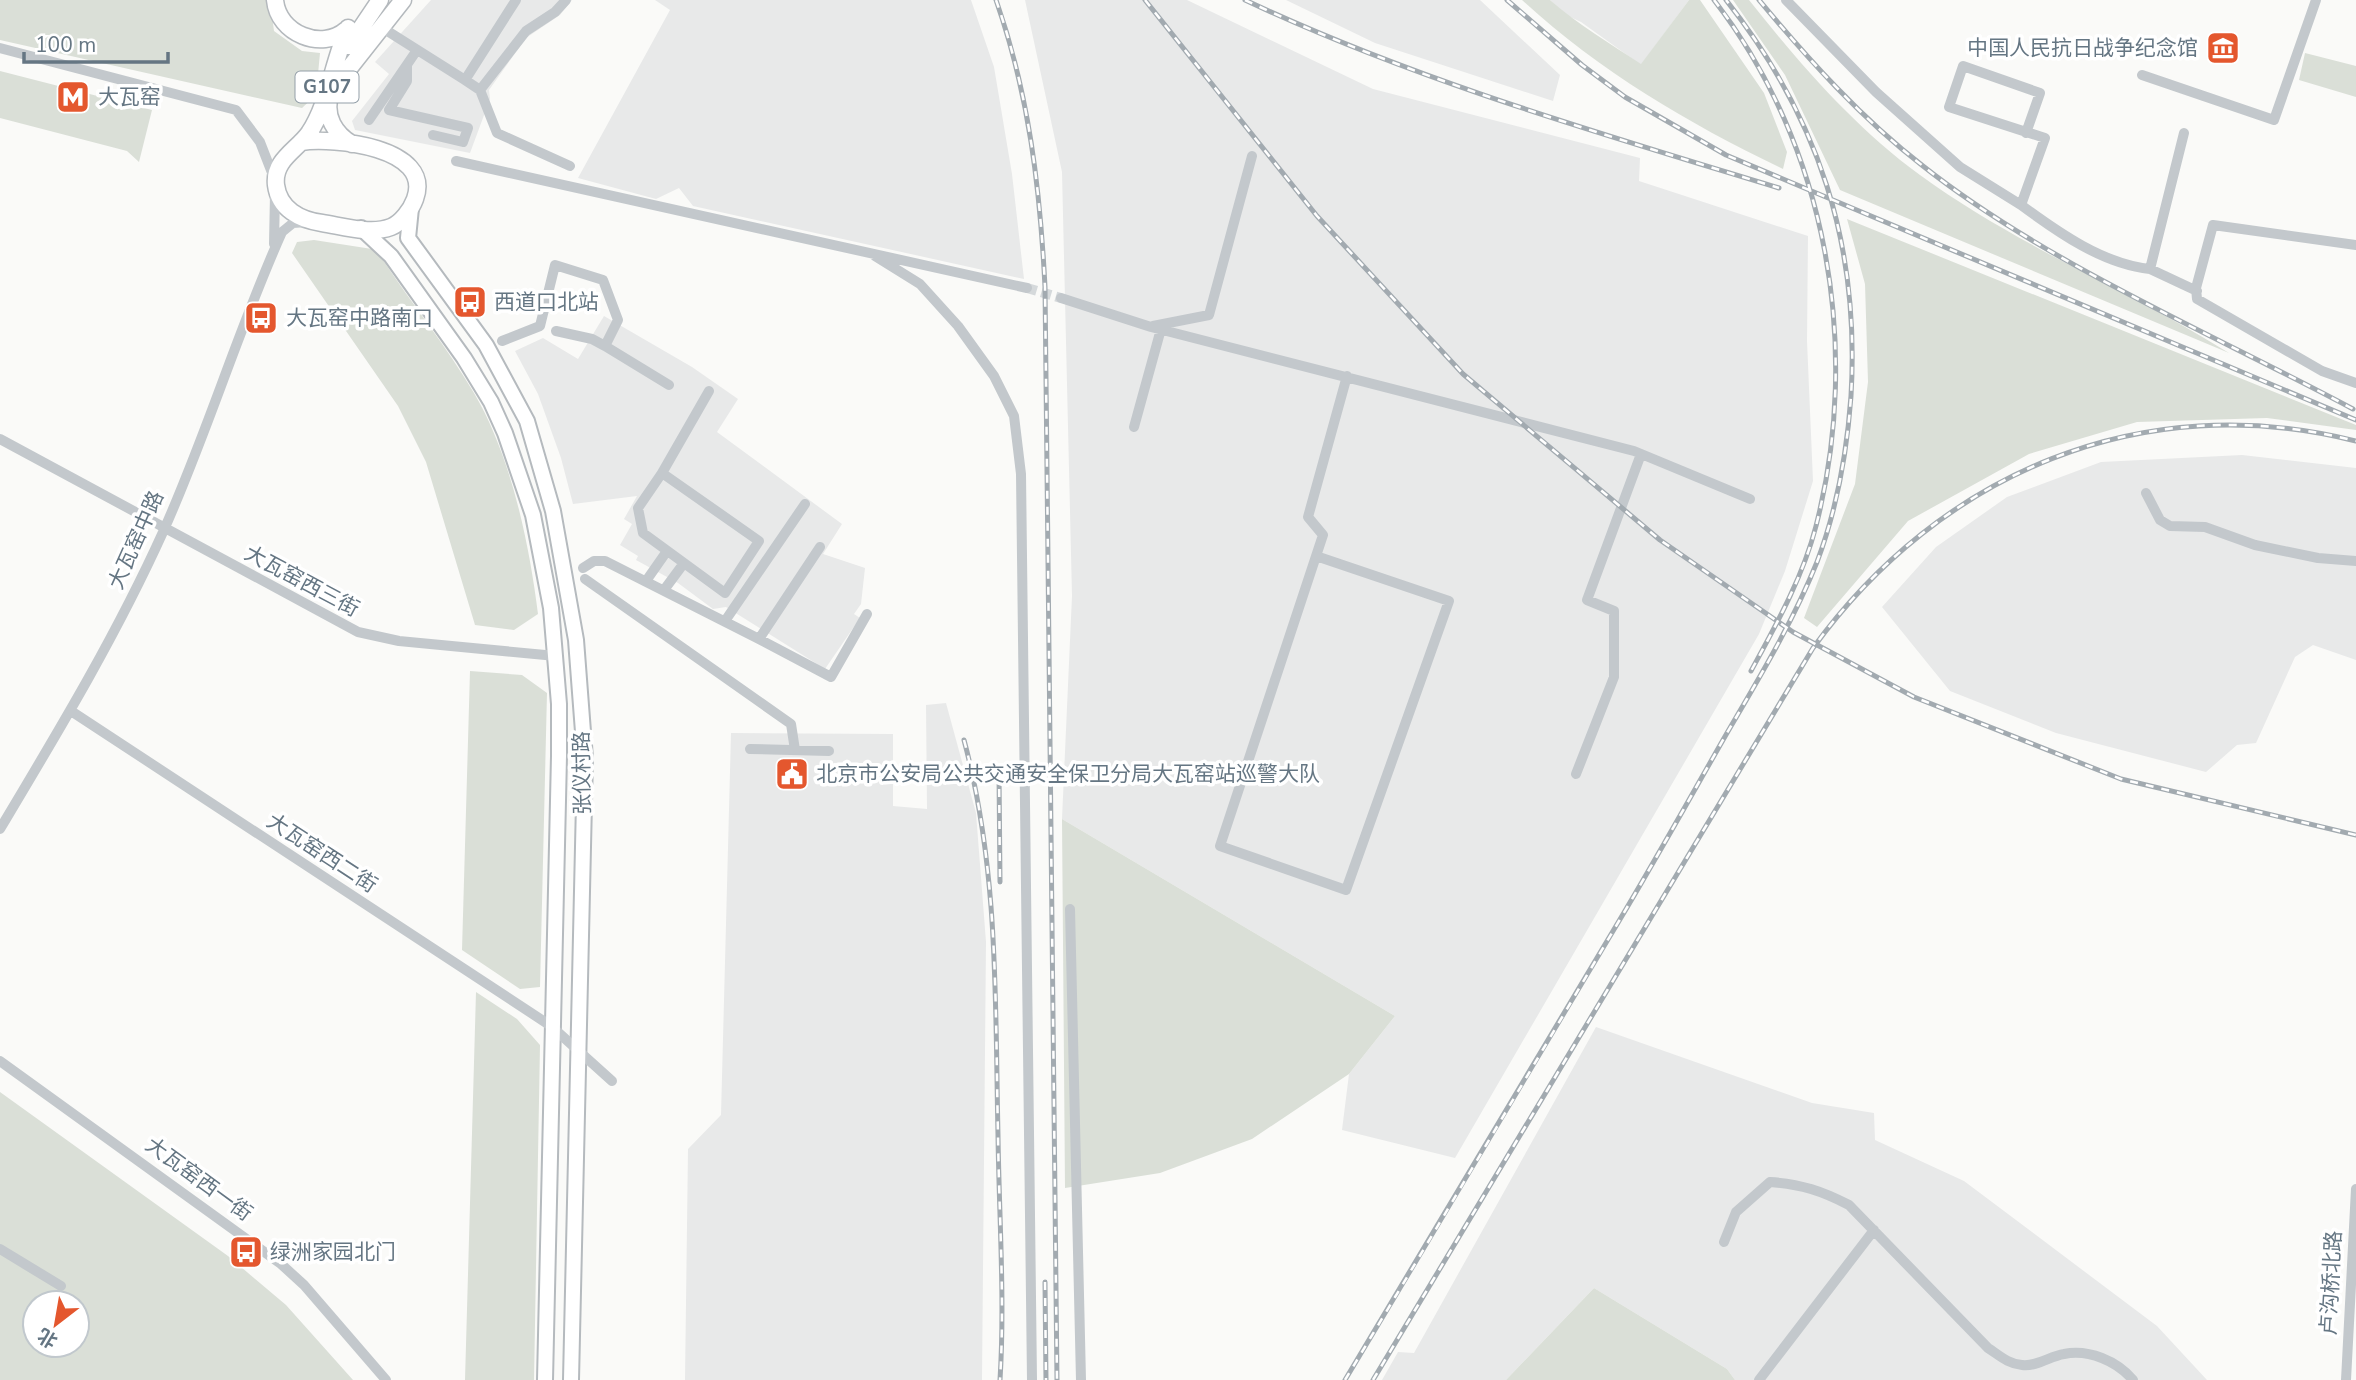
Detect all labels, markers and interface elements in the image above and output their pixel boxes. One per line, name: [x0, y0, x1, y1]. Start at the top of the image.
scale bar: [24, 21, 168, 65]
museum icon: 中国人民抗日战争纪念馆: [2204, 29, 2242, 67]
text: 100 m: [35, 31, 96, 59]
place label: 中国人民抗日战争纪念馆: [1967, 34, 2198, 62]
road number: G107: [296, 72, 358, 102]
metro station icon: 大瓦窑: [54, 78, 92, 116]
place label: 大瓦窑: [98, 83, 161, 111]
bus stop icon: 西道口北站: [451, 283, 489, 321]
place label: 西道口北站: [494, 288, 599, 316]
bus stop icon: 大瓦窑中路南口: [242, 299, 280, 337]
place label: 大瓦窑中路南口: [286, 304, 433, 332]
street label: 大瓦窑中路: [102, 486, 170, 594]
street label: 大瓦窑西三街: [240, 539, 364, 623]
street label: 张仪村路: [567, 731, 597, 815]
public building icon: 北京市公安局公共交通安全保卫分局大瓦窑站巡警大队: [773, 755, 811, 793]
place label: 北京市公安局公共交通安全保卫分局大瓦窑站巡警大队: [816, 760, 1320, 788]
street label: 大瓦窑西二街: [262, 807, 382, 899]
street label: 大瓦窑西一街: [140, 1131, 258, 1227]
street label: 卢沟桥北路: [2314, 1230, 2348, 1336]
bus stop icon: 绿洲家园北门: [227, 1233, 265, 1271]
place label: 绿洲家园北门: [270, 1238, 396, 1266]
north arrow: [21, 1289, 91, 1359]
text: 北: [33, 1322, 63, 1354]

